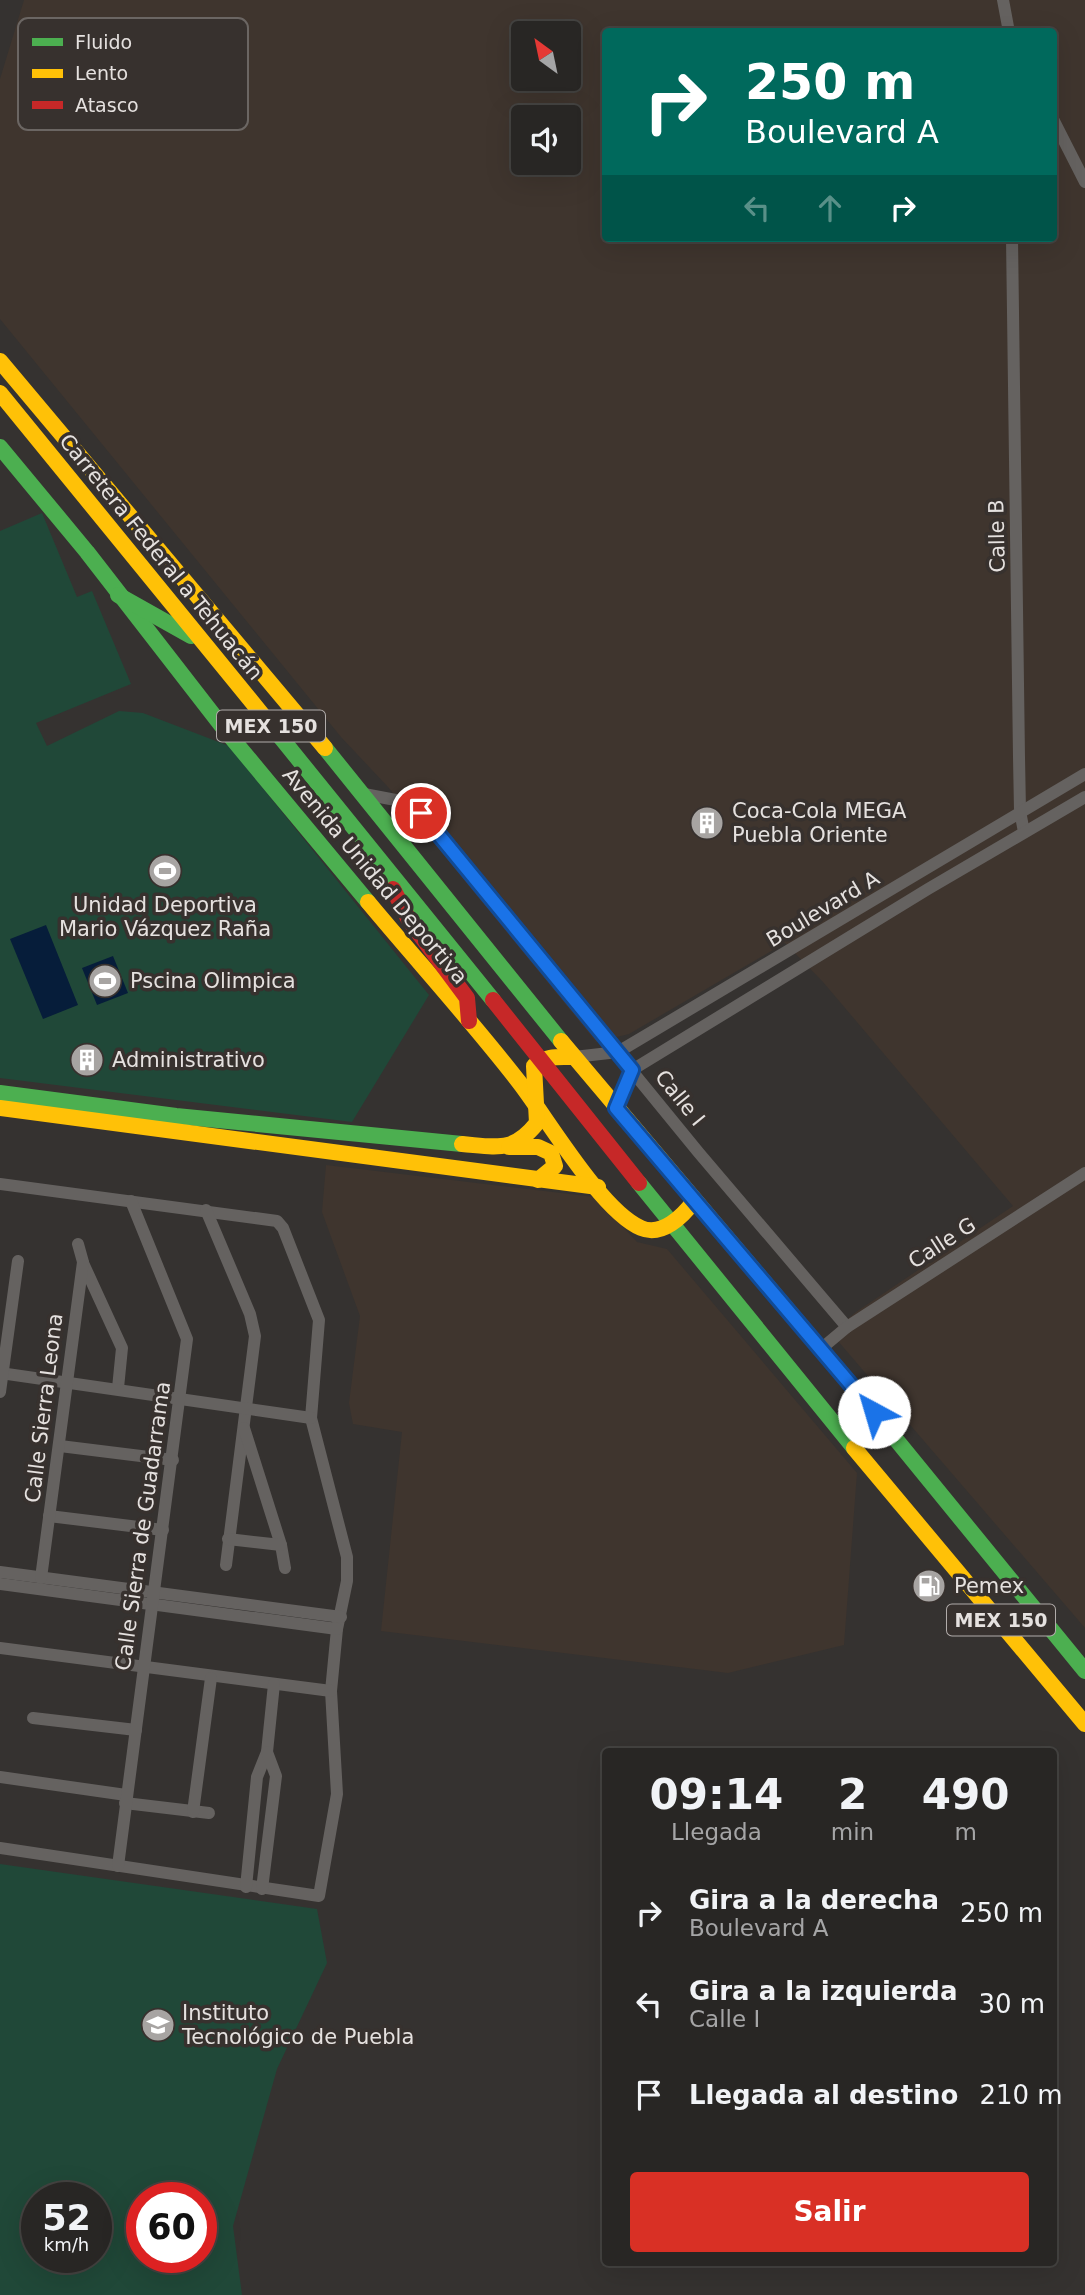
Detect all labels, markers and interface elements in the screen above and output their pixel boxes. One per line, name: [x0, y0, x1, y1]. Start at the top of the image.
legend: [18, 18, 248, 130]
north arrow: [511, 21, 581, 91]
map controls: [511, 21, 581, 175]
text: Fluido: [75, 31, 132, 53]
text: 250 m: [745, 54, 915, 111]
icon: right: [630, 56, 721, 147]
text: Lento: [75, 62, 128, 84]
text: Atasco: [75, 94, 139, 116]
button: sound: [511, 105, 581, 175]
text: Boulevard A: [745, 113, 939, 151]
icon: left: [738, 189, 776, 227]
icon: ahead: [811, 189, 849, 227]
icon: right: [884, 189, 922, 227]
street label: Carretera Federal a Tehuacán: [54, 429, 268, 685]
street label: Calle B: [984, 499, 1010, 573]
road number: MEX 150: [217, 710, 325, 741]
street label: Avenida Unidad Deportiva: [278, 763, 472, 989]
pin: [391, 783, 451, 843]
icon: arrive: [402, 794, 440, 832]
place label: Coca-Cola MEGA Puebla Oriente: [732, 799, 907, 847]
building icon: Coca-Cola MEGA Puebla Oriente: [688, 804, 726, 842]
sports icon: Unidad Deportiva Mario Vázquez Raña: [146, 852, 184, 890]
street label: Boulevard A: [762, 866, 884, 952]
place label: Unidad Deportiva Mario Vázquez Raña: [59, 893, 271, 941]
sports icon: Pscina Olimpica: [86, 962, 124, 1000]
place label: Pscina Olimpica: [130, 969, 296, 993]
building icon: Administrativo: [68, 1041, 106, 1079]
place label: Administrativo: [112, 1048, 265, 1072]
street label: Calle I: [650, 1065, 710, 1131]
street label: Calle G: [904, 1212, 980, 1274]
street label: Calle Sierra Leona: [20, 1312, 68, 1504]
position arrow: [837, 1375, 911, 1449]
street label: Calle Sierra de Guadarrama: [111, 1380, 175, 1672]
fuel station icon: Pemex: [910, 1567, 948, 1605]
place label: Pemex: [954, 1574, 1024, 1598]
road number: MEX 150: [947, 1604, 1055, 1636]
text: 09:14: [650, 1770, 783, 1819]
text: 2: [838, 1770, 867, 1819]
text: 490: [922, 1770, 1009, 1819]
text: Llegada: [671, 1819, 762, 1845]
text: min: [831, 1819, 874, 1845]
text: m: [954, 1819, 977, 1845]
text: Gira a la derecha: [689, 1885, 939, 1915]
icon: right: [630, 1894, 668, 1932]
text: 250 m: [960, 1898, 1043, 1928]
text: Boulevard A: [689, 1915, 828, 1941]
text: Gira a la izquierda: [689, 1976, 957, 2006]
icon: left: [630, 1985, 668, 2023]
text: 30 m: [978, 1989, 1045, 2019]
place label: Instituto Tecnológico de Puebla: [181, 2001, 414, 2049]
school or university icon: Instituto Tecnológico de Puebla: [139, 2006, 177, 2044]
text: Calle I: [689, 2006, 760, 2032]
icon: arrive: [630, 2076, 668, 2114]
text: Llegada al destino: [689, 2080, 958, 2110]
text: 210 m: [979, 2080, 1063, 2110]
button: Salir: [630, 2172, 1029, 2252]
speed limit sign: 60: [126, 2182, 217, 2273]
text: 52: [42, 2198, 91, 2238]
text: km/h: [44, 2234, 89, 2255]

